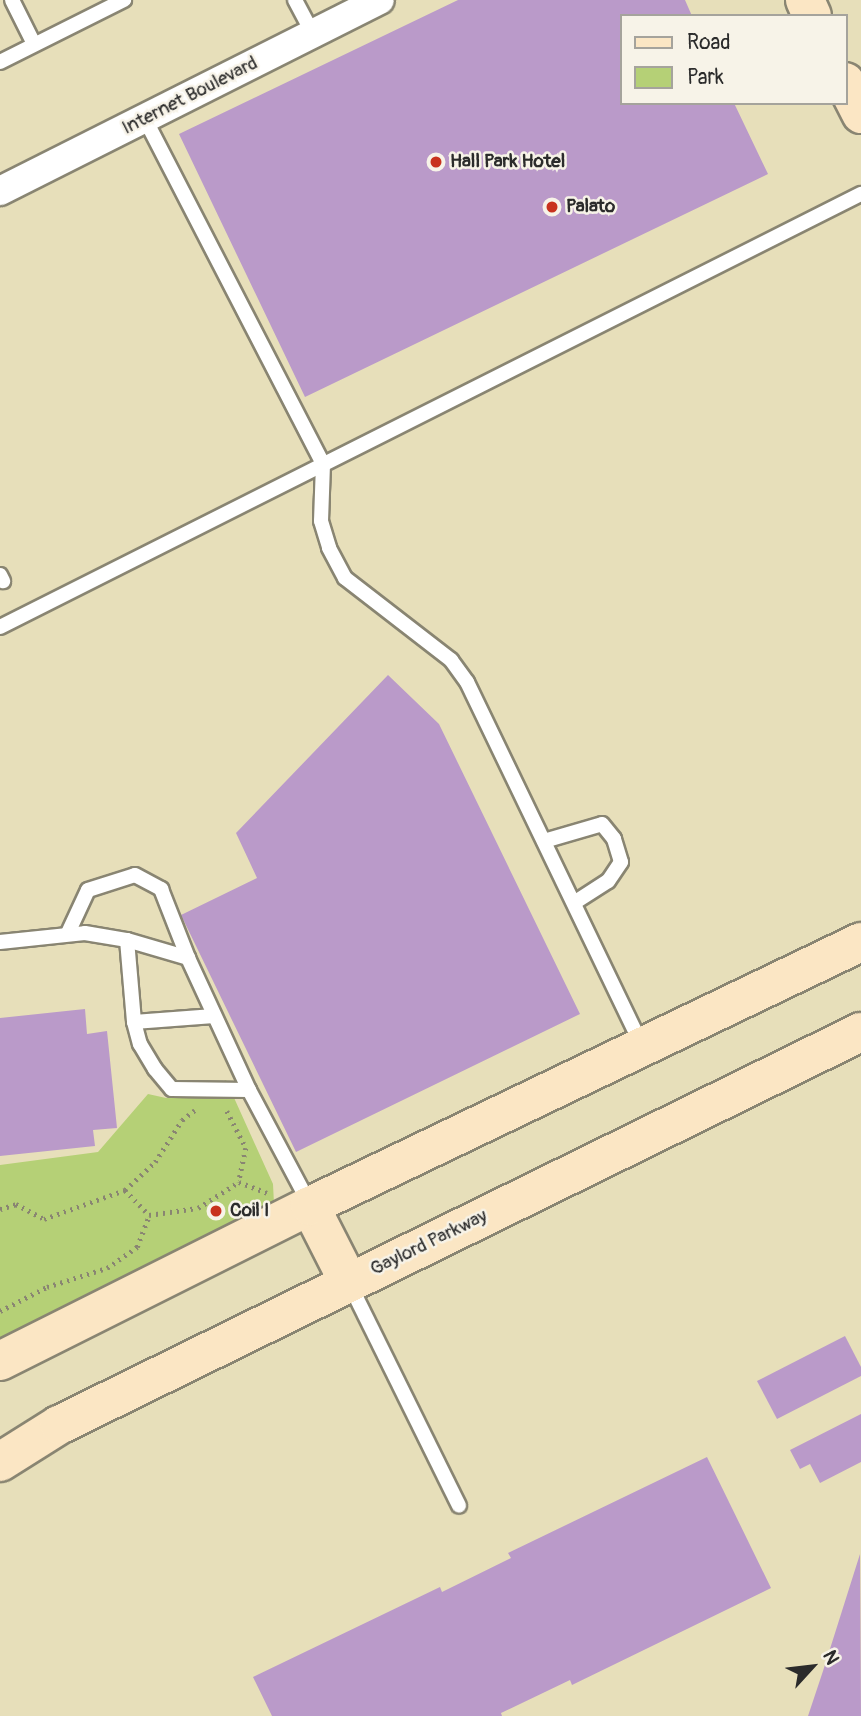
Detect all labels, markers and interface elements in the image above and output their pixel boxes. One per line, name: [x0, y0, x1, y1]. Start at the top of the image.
legend: [620, 14, 847, 105]
text: Road: [687, 29, 731, 56]
street label: Internet Boulevard: [118, 52, 262, 140]
text: Park: [687, 64, 724, 91]
place label: Hall Park Hotel: [450, 151, 565, 173]
marker: Hall Park Hotel: [428, 154, 444, 170]
place label: Palato: [566, 196, 615, 218]
marker: Palato: [544, 199, 560, 215]
place label: Coil I: [230, 1200, 269, 1222]
marker: Coil I: [208, 1203, 224, 1219]
street label: Gaylord Parkway: [367, 1205, 491, 1281]
north arrow: [777, 1632, 847, 1702]
text: N: [817, 1646, 844, 1669]

